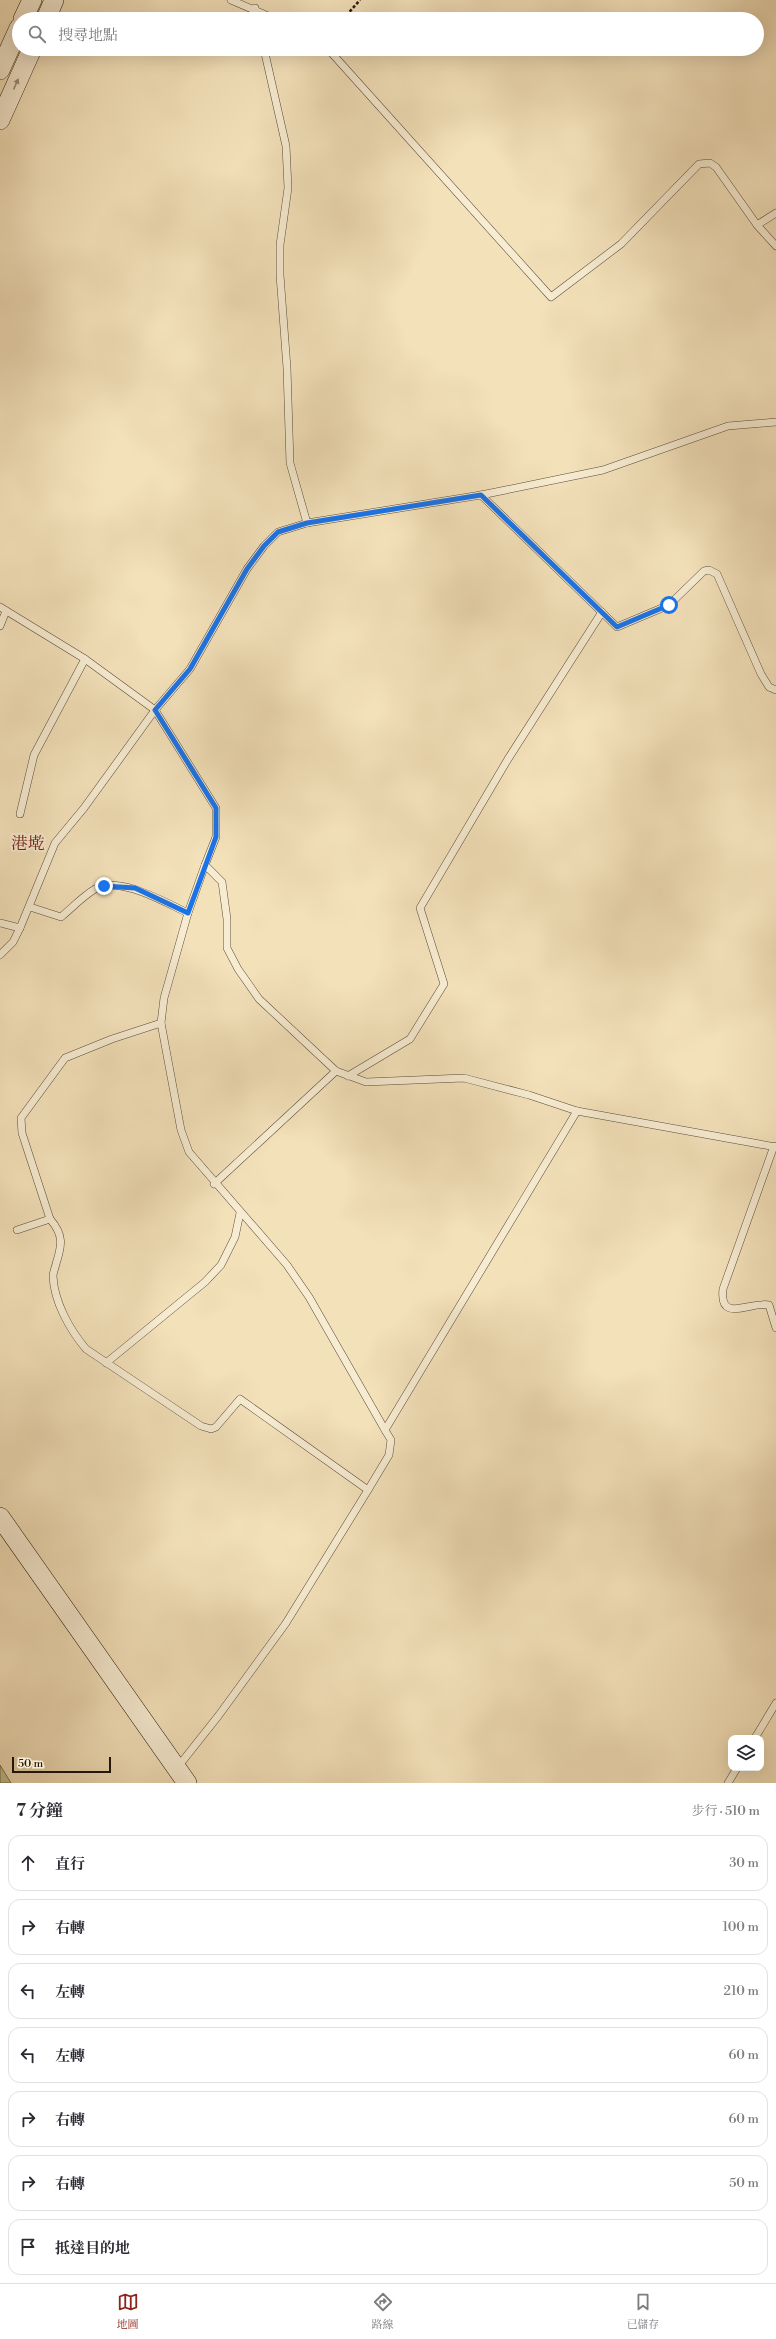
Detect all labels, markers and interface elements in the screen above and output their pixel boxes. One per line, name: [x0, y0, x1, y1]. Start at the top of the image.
search box: [12, 12, 764, 56]
icon: search: [26, 23, 48, 45]
text: 搜尋地點: [58, 26, 118, 45]
one-way arrow: [13, 79, 19, 90]
route start: [660, 596, 678, 614]
district label: 港墘: [11, 833, 45, 855]
route end: [95, 877, 113, 895]
map controls: [728, 1735, 764, 1771]
button: layers: [728, 1735, 764, 1771]
scale bar: [12, 1755, 111, 1774]
text: 50 m: [18, 1757, 43, 1771]
text: 7 分鐘: [16, 1800, 63, 1822]
text: 步行 · 510 m: [691, 1803, 760, 1819]
icon: ahead: [17, 1852, 39, 1874]
text: 直行: [55, 1855, 85, 1874]
text: 30 m: [729, 1855, 759, 1871]
icon: right: [17, 1916, 39, 1938]
text: 右轉: [55, 1919, 85, 1938]
text: 100 m: [723, 1919, 759, 1935]
icon: left: [17, 1980, 39, 2002]
text: 左轉: [55, 1983, 85, 2002]
text: 210 m: [724, 1983, 759, 1999]
icon: left: [17, 2044, 39, 2066]
text: 左轉: [55, 2047, 85, 2066]
text: 60 m: [728, 2047, 759, 2063]
icon: right: [17, 2108, 39, 2130]
text: 右轉: [55, 2111, 85, 2130]
text: 60 m: [728, 2111, 759, 2127]
icon: right: [17, 2172, 39, 2194]
text: 右轉: [55, 2175, 85, 2194]
text: 50 m: [729, 2175, 759, 2191]
icon: arrive: [17, 2236, 39, 2258]
text: 抵達目的地: [55, 2239, 130, 2258]
tab: 地圖: [117, 2291, 139, 2332]
tab: 路線: [372, 2291, 394, 2332]
tab: 已儲存: [627, 2291, 660, 2332]

